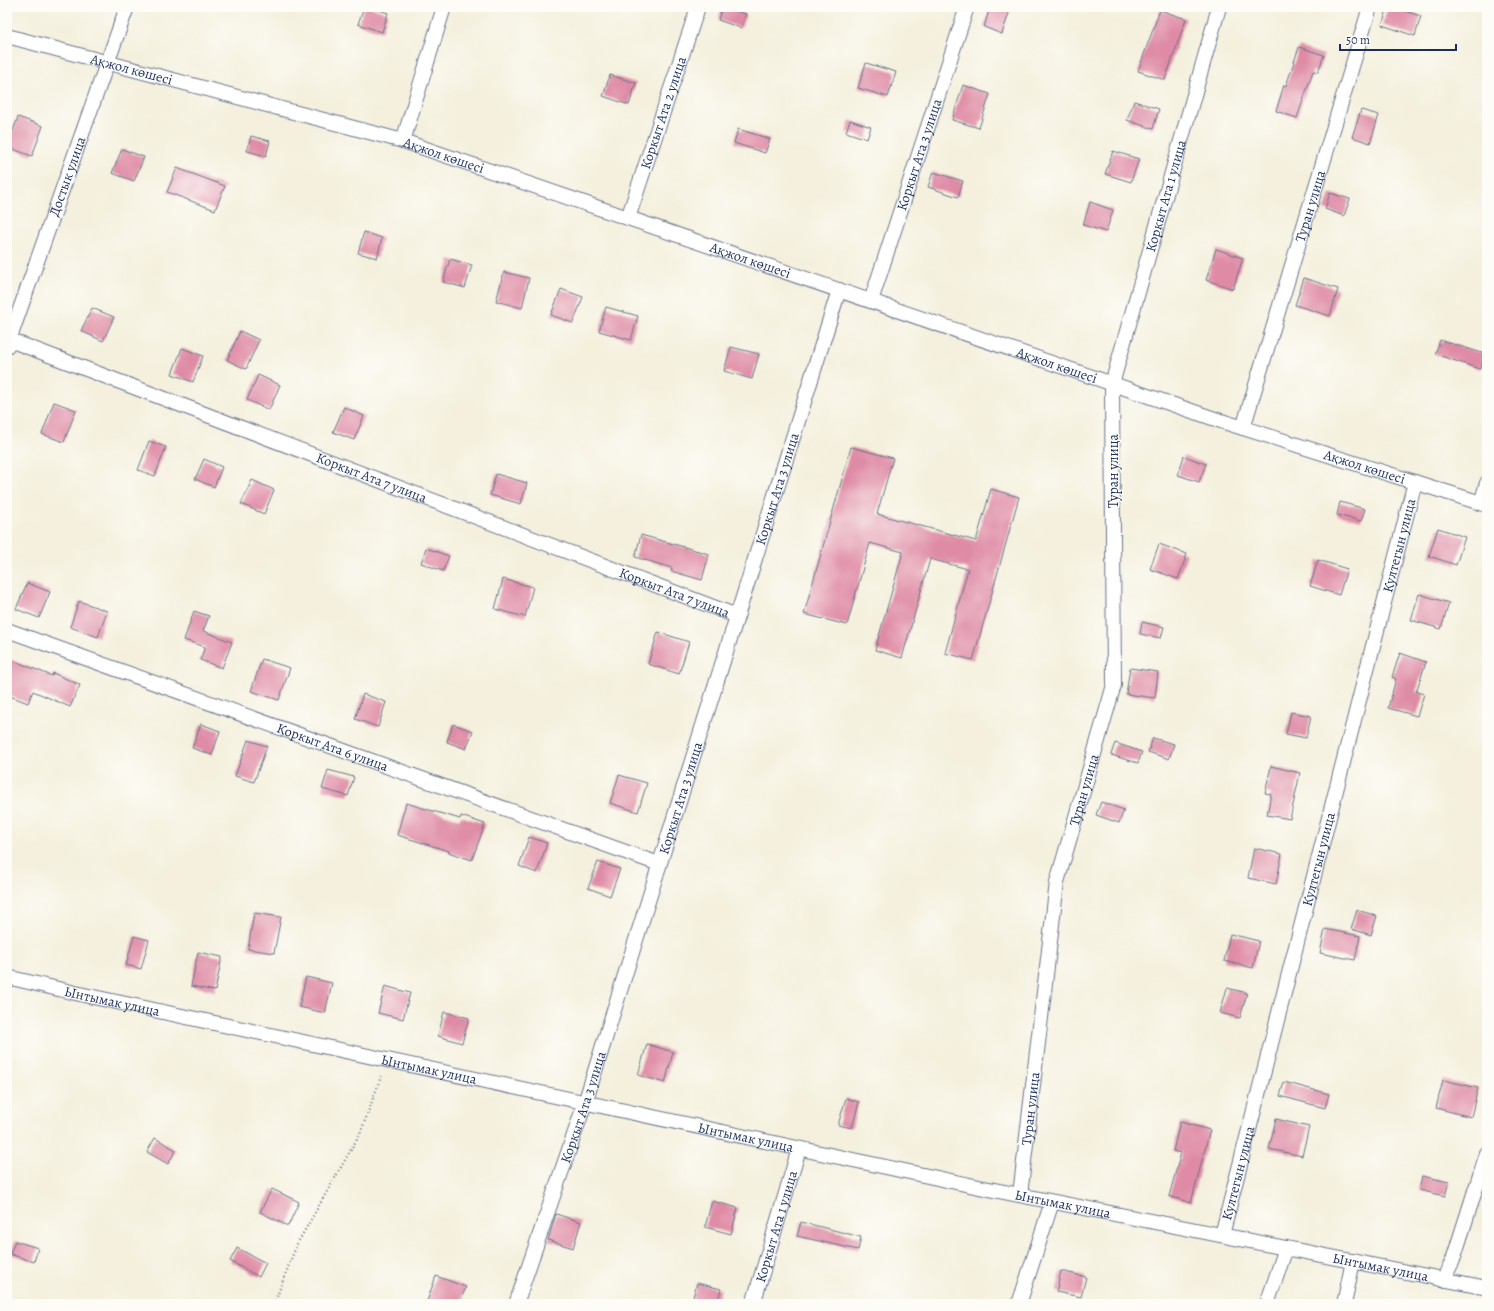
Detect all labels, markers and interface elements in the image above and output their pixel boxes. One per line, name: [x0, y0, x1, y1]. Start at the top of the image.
scale bar: [1340, 26, 1456, 52]
text: 50 m: [1346, 32, 1370, 48]
street label: Ақжол көшесі: [87, 49, 175, 90]
street label: Коркыт Ата 2 улица: [636, 54, 691, 172]
street label: Коркыт Ата 3 улица: [892, 96, 947, 213]
street label: Достык улица: [45, 133, 91, 219]
street label: Ақжол көшесі: [400, 133, 487, 178]
street label: Коркыт Ата 1 улица: [1141, 137, 1191, 254]
street label: Туран улица: [1291, 167, 1330, 244]
street label: Ақжол көшесі: [706, 237, 793, 283]
street label: Ақжол көшесі: [1013, 342, 1100, 388]
street label: Коркыт Ата 3 улица: [751, 430, 804, 547]
street label: Туран улица: [1104, 434, 1123, 508]
street label: Ақжол көшесі: [1321, 445, 1408, 489]
street label: Коркыт Ата 7 улица: [314, 448, 430, 508]
street label: Култегын улица: [1378, 496, 1421, 594]
street label: Коркыт Ата 7 улица: [616, 563, 733, 623]
street label: Коркыт Ата 6 улица: [274, 719, 391, 776]
street label: Коркыт Ата 3 улица: [654, 739, 707, 857]
street label: Туран улица: [1065, 751, 1104, 828]
street label: Култегын улица: [1298, 810, 1340, 908]
street label: Ынтымак улица: [63, 982, 162, 1021]
street label: Коркыт Ата 3 улица: [556, 1048, 611, 1166]
street label: Ынтымак улица: [380, 1050, 479, 1089]
street label: Туран улица: [1017, 1070, 1045, 1146]
street label: Ынтымак улица: [696, 1118, 796, 1157]
street label: Култегын улица: [1217, 1124, 1260, 1222]
street label: Коркыт Ата 1 улица: [751, 1168, 802, 1285]
street label: Ынтымак улица: [1013, 1185, 1113, 1223]
street label: Ынтымак улица: [1331, 1249, 1431, 1286]

